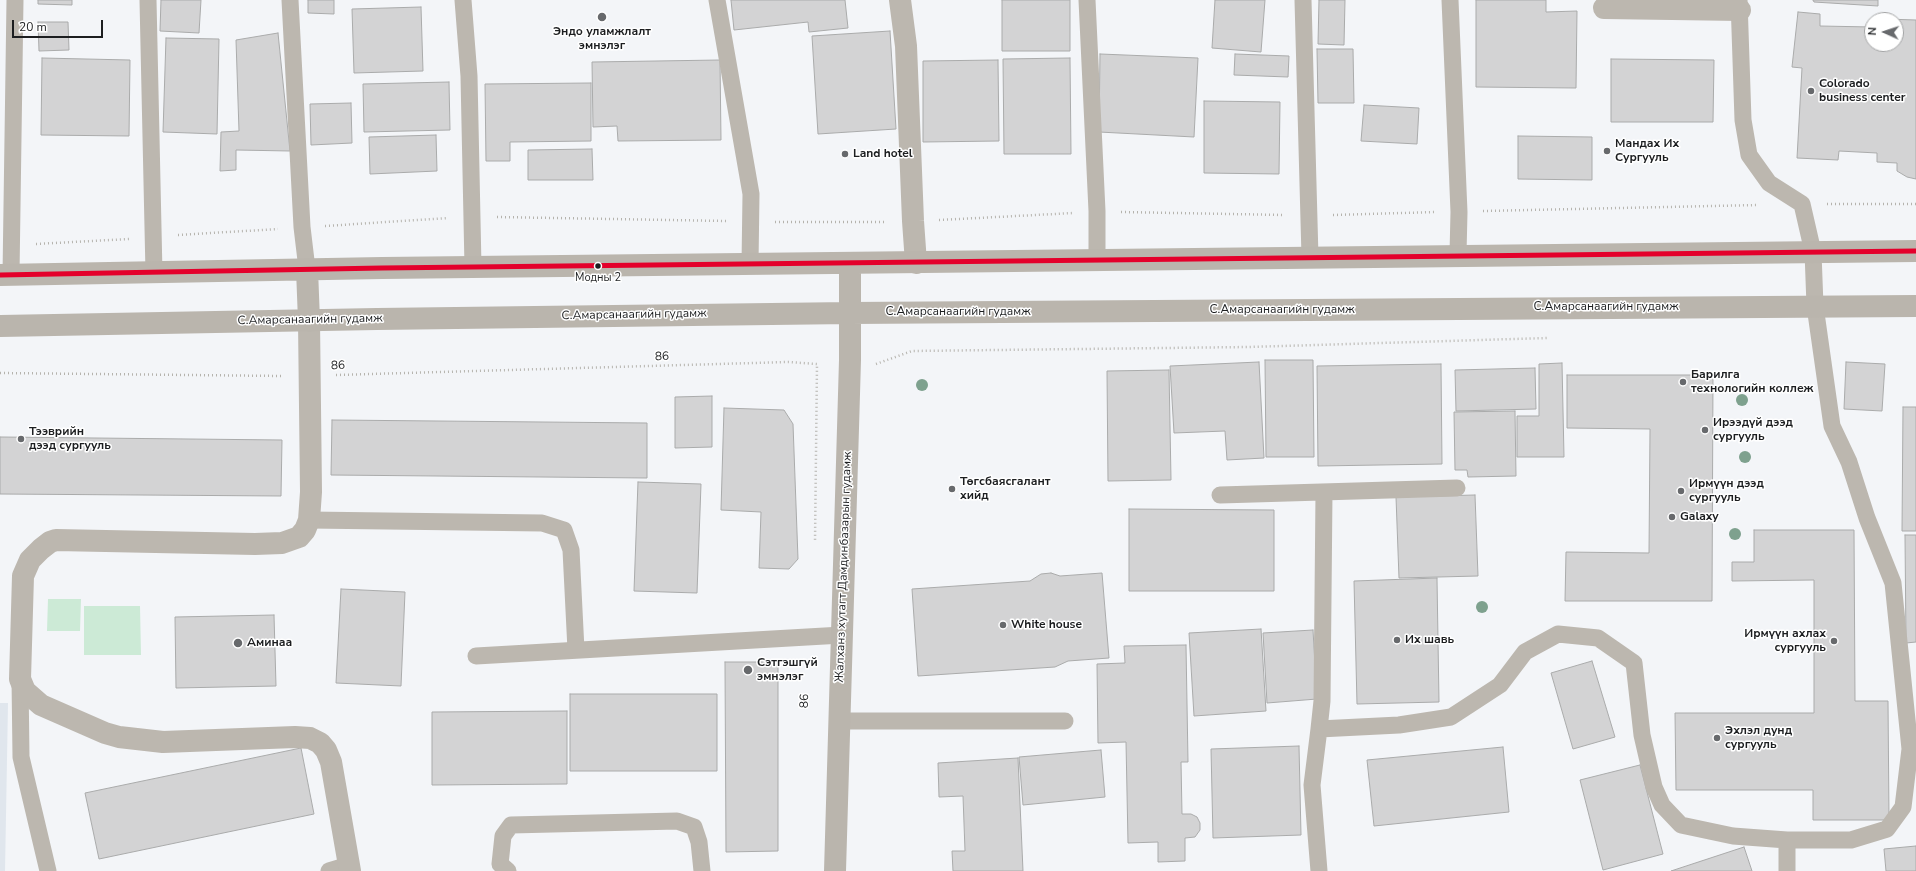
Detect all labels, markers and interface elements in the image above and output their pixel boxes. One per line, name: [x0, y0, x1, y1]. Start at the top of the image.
marker: Эндо уламжлалт эмнэлэг: [596, 11, 608, 23]
scale bar: [14, 12, 105, 38]
north arrow: [1864, 12, 1904, 52]
text: 20 m: [19, 19, 47, 35]
place label: Эндо уламжлалт эмнэлэг: [553, 25, 651, 53]
text: N: [1865, 27, 1880, 36]
place label: Colorado business center: [1819, 77, 1905, 105]
marker: Colorado business center: [1806, 86, 1816, 96]
place label: Мандах Их Сургууль: [1615, 137, 1679, 165]
marker: Мандах Их Сургууль: [1602, 146, 1612, 156]
place label: Land hotel: [853, 147, 913, 161]
marker: Land hotel: [840, 149, 850, 159]
marker: Модны 2: [593, 261, 603, 271]
place label: Модны 2: [575, 271, 621, 285]
street label: С.Амарсанаагийн гудамж: [1533, 300, 1679, 314]
street label: С.Амарсанаагийн гудамж: [1209, 303, 1355, 317]
street label: С.Амарсанаагийн гудамж: [885, 305, 1031, 319]
street label: С.Амарсанаагийн гудамж: [561, 307, 707, 323]
street label: С.Амарсанаагийн гудамж: [237, 312, 383, 328]
street label: 86: [655, 350, 669, 364]
street label: 86: [331, 359, 345, 373]
place label: Барилга технологийн коллеж: [1691, 368, 1813, 396]
marker: Барилга технологийн коллеж: [1678, 377, 1688, 387]
place label: Ирээдүй дээд сургууль: [1713, 416, 1793, 444]
place label: Тээврийн дээд сургууль: [29, 425, 111, 453]
marker: Ирээдүй дээд сургууль: [1700, 425, 1710, 435]
marker: Тээврийн дээд сургууль: [16, 434, 26, 444]
street label: Жалханз хутагт Дамдинбазарын гудамж: [833, 451, 855, 683]
place label: Төгсбаясгалант хийд: [960, 475, 1050, 503]
place label: Ирмүүн дээд сургууль: [1689, 477, 1764, 505]
marker: Төгсбаясгалант хийд: [947, 484, 957, 494]
marker: Ирмүүн дээд сургууль: [1676, 486, 1686, 496]
place label: Galaxy: [1680, 510, 1719, 524]
marker: Galaxy: [1667, 512, 1677, 522]
place label: White house: [1011, 618, 1082, 632]
marker: White house: [998, 620, 1008, 630]
place label: Ирмүүн ахлах сургууль: [1744, 627, 1826, 655]
place label: Их шавь: [1405, 633, 1454, 647]
marker: Их шавь: [1392, 635, 1402, 645]
place label: Аминаа: [247, 636, 292, 650]
marker: Ирмүүн ахлах сургууль: [1829, 636, 1839, 646]
marker: Аминаа: [232, 637, 244, 649]
place label: Сэтгэшгүй эмнэлэг: [757, 656, 818, 684]
marker: Сэтгэшгүй эмнэлэг: [742, 664, 754, 676]
street label: 86: [798, 694, 812, 708]
place label: Эхлэл дунд сургууль: [1725, 724, 1792, 752]
marker: Эхлэл дунд сургууль: [1712, 733, 1722, 743]

